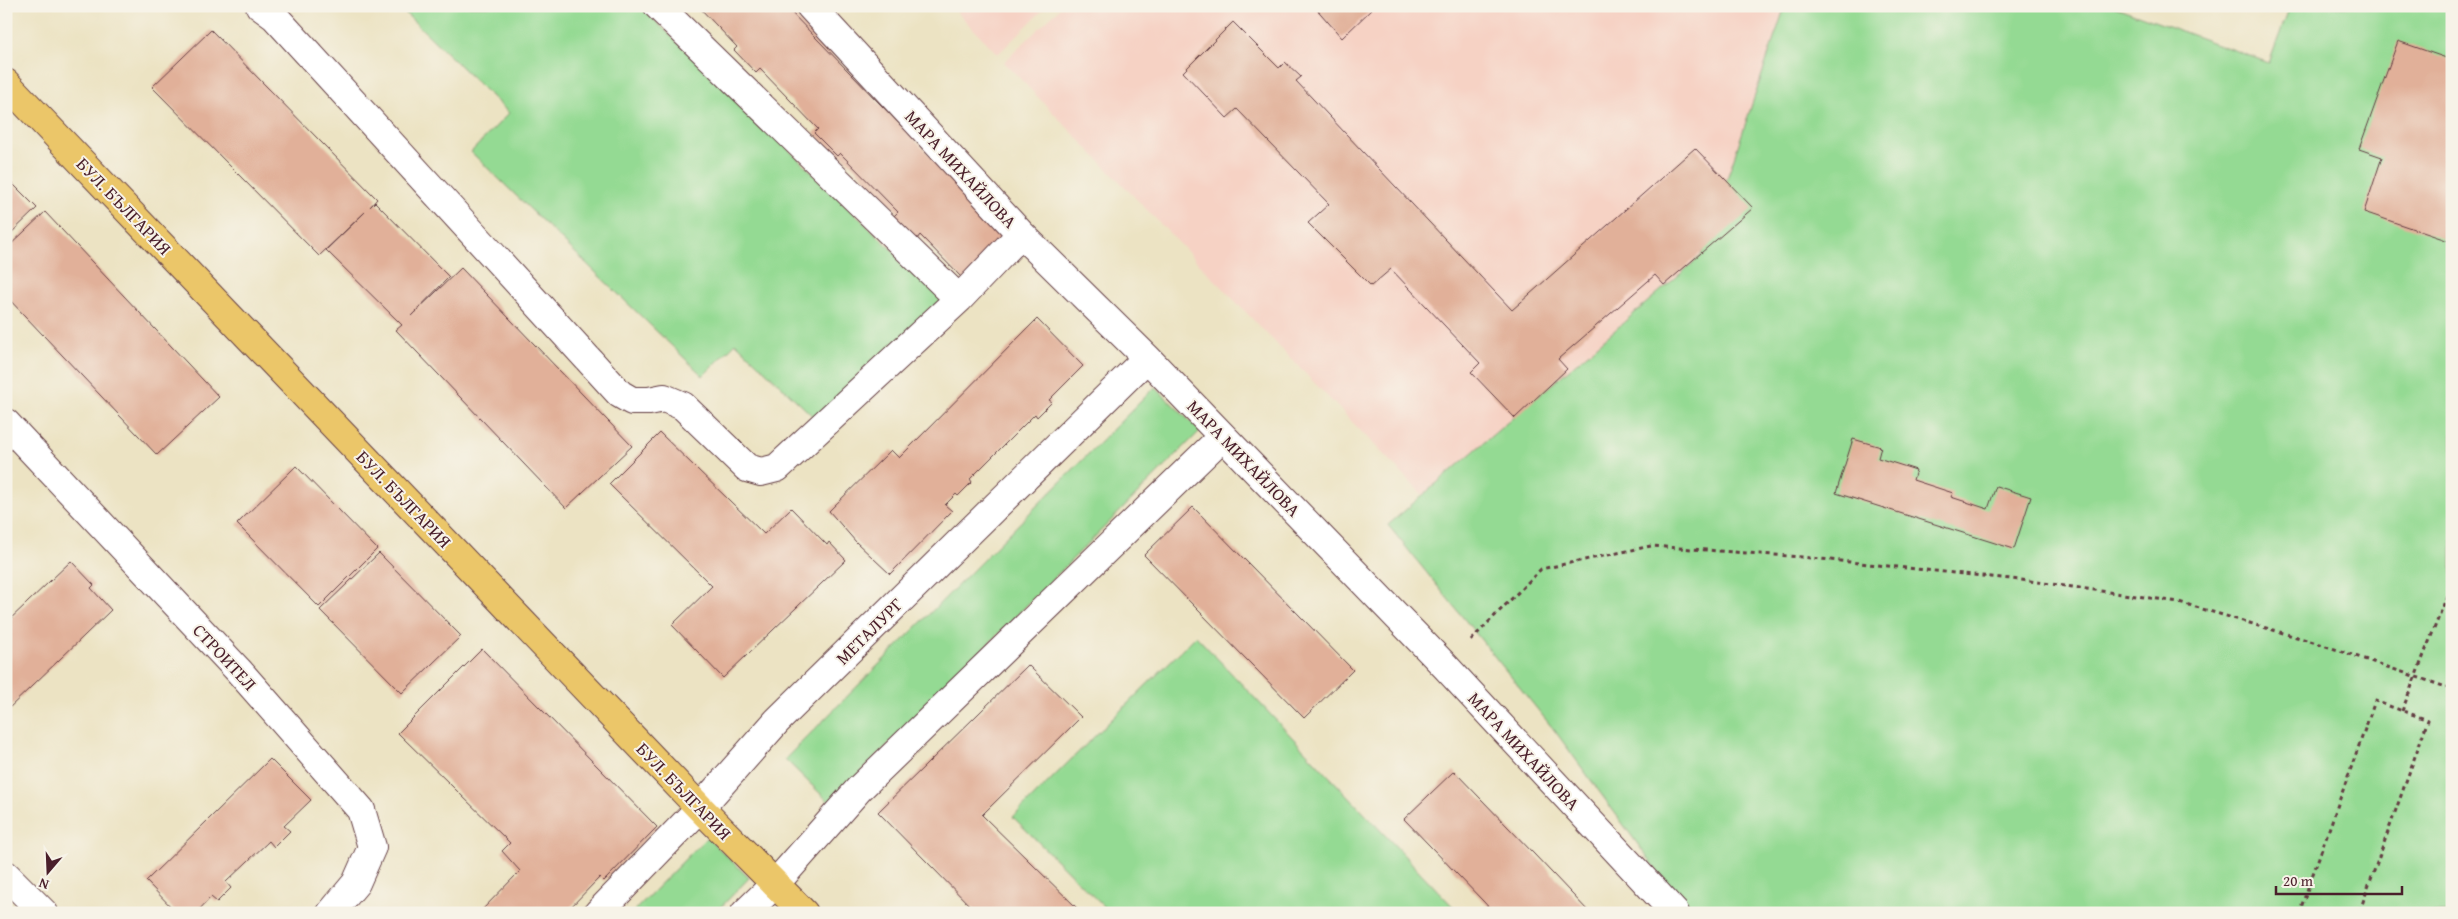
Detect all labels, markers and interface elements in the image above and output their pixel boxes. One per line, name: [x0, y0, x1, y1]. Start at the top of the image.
street label: МАРА МИХАЙЛОВА: [899, 104, 1023, 234]
street label: БУЛ. БЪЛГАРИЯ: [70, 151, 178, 261]
street label: МАРА МИХАЙЛОВА: [1181, 393, 1307, 523]
street label: БУЛ. БЪЛГАРИЯ: [350, 444, 458, 554]
street label: МЕТАЛУРГ: [829, 591, 909, 671]
street label: СТРОИТЕЛ: [187, 617, 263, 697]
street label: МАРА МИХАЙЛОВА: [1462, 686, 1586, 816]
street label: БУЛ. БЪЛГАРИЯ: [630, 736, 738, 846]
north arrow: [22, 846, 72, 896]
scale bar: [2276, 864, 2402, 896]
text: 20 m: [2283, 870, 2314, 891]
text: N: [35, 873, 51, 895]

